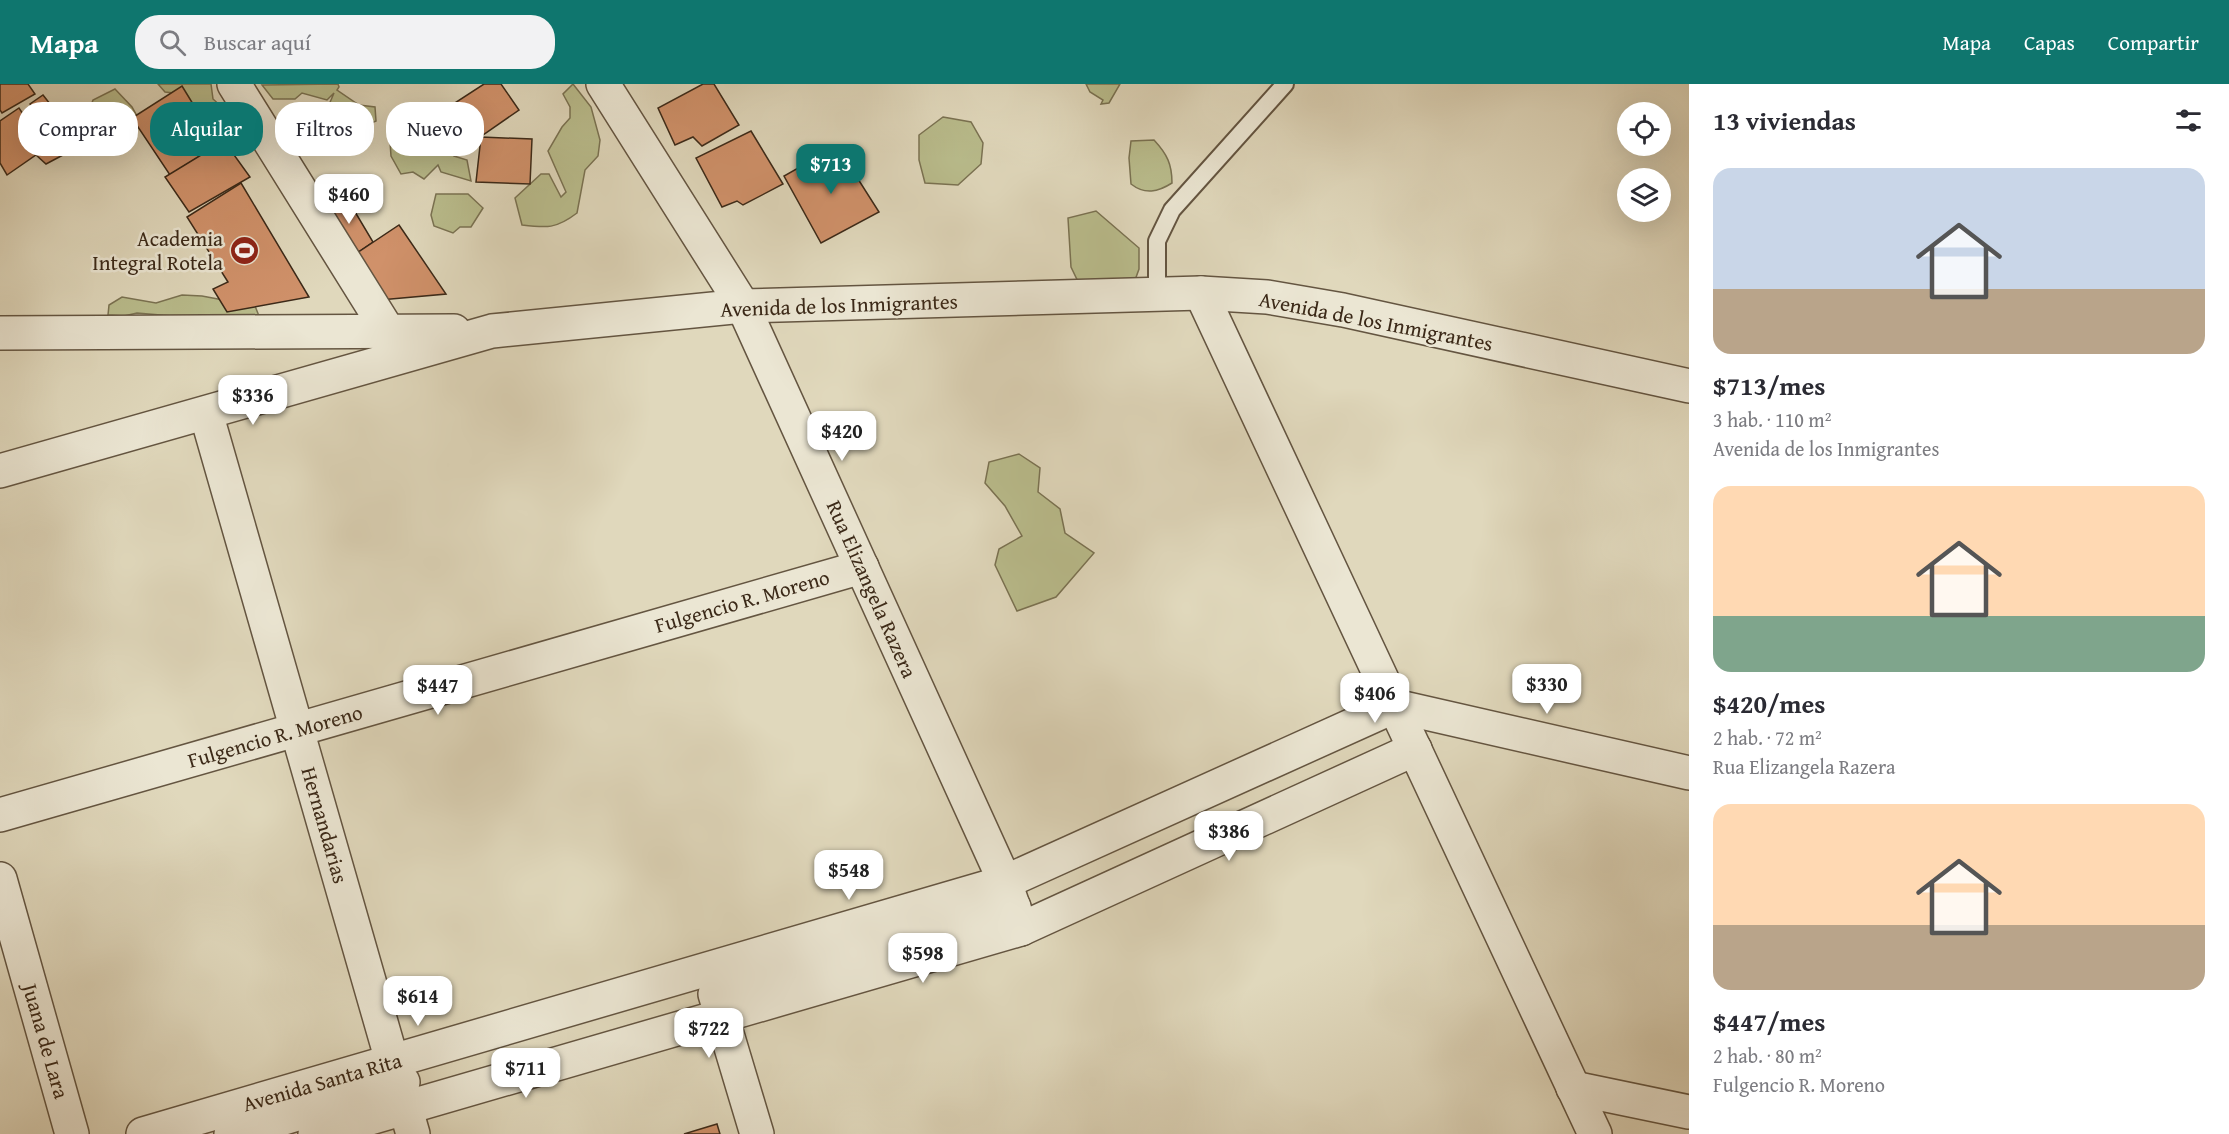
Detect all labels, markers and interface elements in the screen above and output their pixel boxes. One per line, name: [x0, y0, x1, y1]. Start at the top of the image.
search box: [135, 15, 555, 69]
text: Mapa: [30, 22, 99, 63]
icon: search: [156, 26, 189, 59]
text: Buscar aquí: [204, 26, 311, 58]
text: Mapa: [1942, 27, 1991, 58]
text: Capas: [2024, 27, 2075, 58]
text: Compartir: [2108, 27, 2199, 58]
text: 13 viviendas: [1713, 101, 1856, 140]
chip: Comprar: [18, 102, 138, 156]
chip: Alquilar: [150, 102, 263, 156]
chip: Filtros: [275, 102, 374, 156]
chip: Nuevo: [386, 102, 484, 156]
map controls: [1617, 102, 1671, 222]
button: locate: [1617, 102, 1671, 156]
icon: filters: [2172, 104, 2205, 137]
pin: $713: [795, 144, 867, 195]
text: $713: [810, 149, 852, 178]
button: layers: [1617, 168, 1671, 222]
pin: $460: [313, 174, 385, 225]
text: $460: [328, 179, 370, 208]
icon: home: [1905, 207, 2013, 315]
place label: Academia Integral Rotela: [92, 223, 223, 278]
sports icon: Academia Integral Rotela: [228, 234, 260, 266]
street label: Avenida de los Inmigrantes: [1256, 283, 1496, 359]
street label: Avenida de los Inmigrantes: [720, 285, 958, 325]
text: $713/mes: [1713, 366, 1826, 405]
pin: $336: [217, 375, 289, 426]
text: $336: [232, 380, 274, 409]
text: 3 hab. · 110 m²: [1713, 405, 1831, 434]
pin: $420: [806, 411, 878, 462]
text: $420: [821, 416, 863, 445]
text: Avenida de los Inmigrantes: [1713, 434, 1939, 463]
street label: Rua Elizangela Razera: [819, 495, 925, 683]
icon: home: [1905, 525, 2013, 633]
street label: Fulgencio R. Moreno: [651, 561, 833, 641]
pin: $330: [1511, 664, 1583, 715]
pin: $447: [402, 665, 474, 716]
text: $330: [1526, 669, 1568, 698]
text: $447: [417, 670, 459, 699]
pin: $406: [1339, 673, 1411, 724]
text: $406: [1354, 678, 1396, 707]
text: $420/mes: [1713, 684, 1826, 723]
street label: Fulgencio R. Moreno: [184, 696, 366, 776]
text: 2 hab. · 72 m²: [1713, 723, 1822, 752]
text: Rua Elizangela Razera: [1713, 752, 1895, 781]
street label: Hernandarias: [294, 763, 356, 887]
pin: $386: [1193, 811, 1265, 862]
text: $386: [1208, 816, 1250, 845]
icon: home: [1905, 843, 2013, 951]
pin: $548: [813, 850, 885, 901]
text: $548: [828, 855, 870, 884]
pin: $598: [887, 933, 959, 984]
text: $598: [902, 938, 944, 967]
pin: $614: [382, 976, 454, 1027]
street label: Juana de Lara: [14, 977, 77, 1102]
text: $614: [397, 981, 439, 1010]
text: $447/mes: [1713, 1002, 1826, 1041]
pin: $722: [673, 1008, 745, 1059]
text: $722: [688, 1013, 730, 1042]
text: 2 hab. · 80 m²: [1713, 1041, 1822, 1070]
street label: Avenida Santa Rita: [239, 1044, 405, 1120]
pin: $711: [490, 1048, 562, 1099]
text: $711: [505, 1053, 547, 1082]
text: Fulgencio R. Moreno: [1713, 1070, 1885, 1099]

